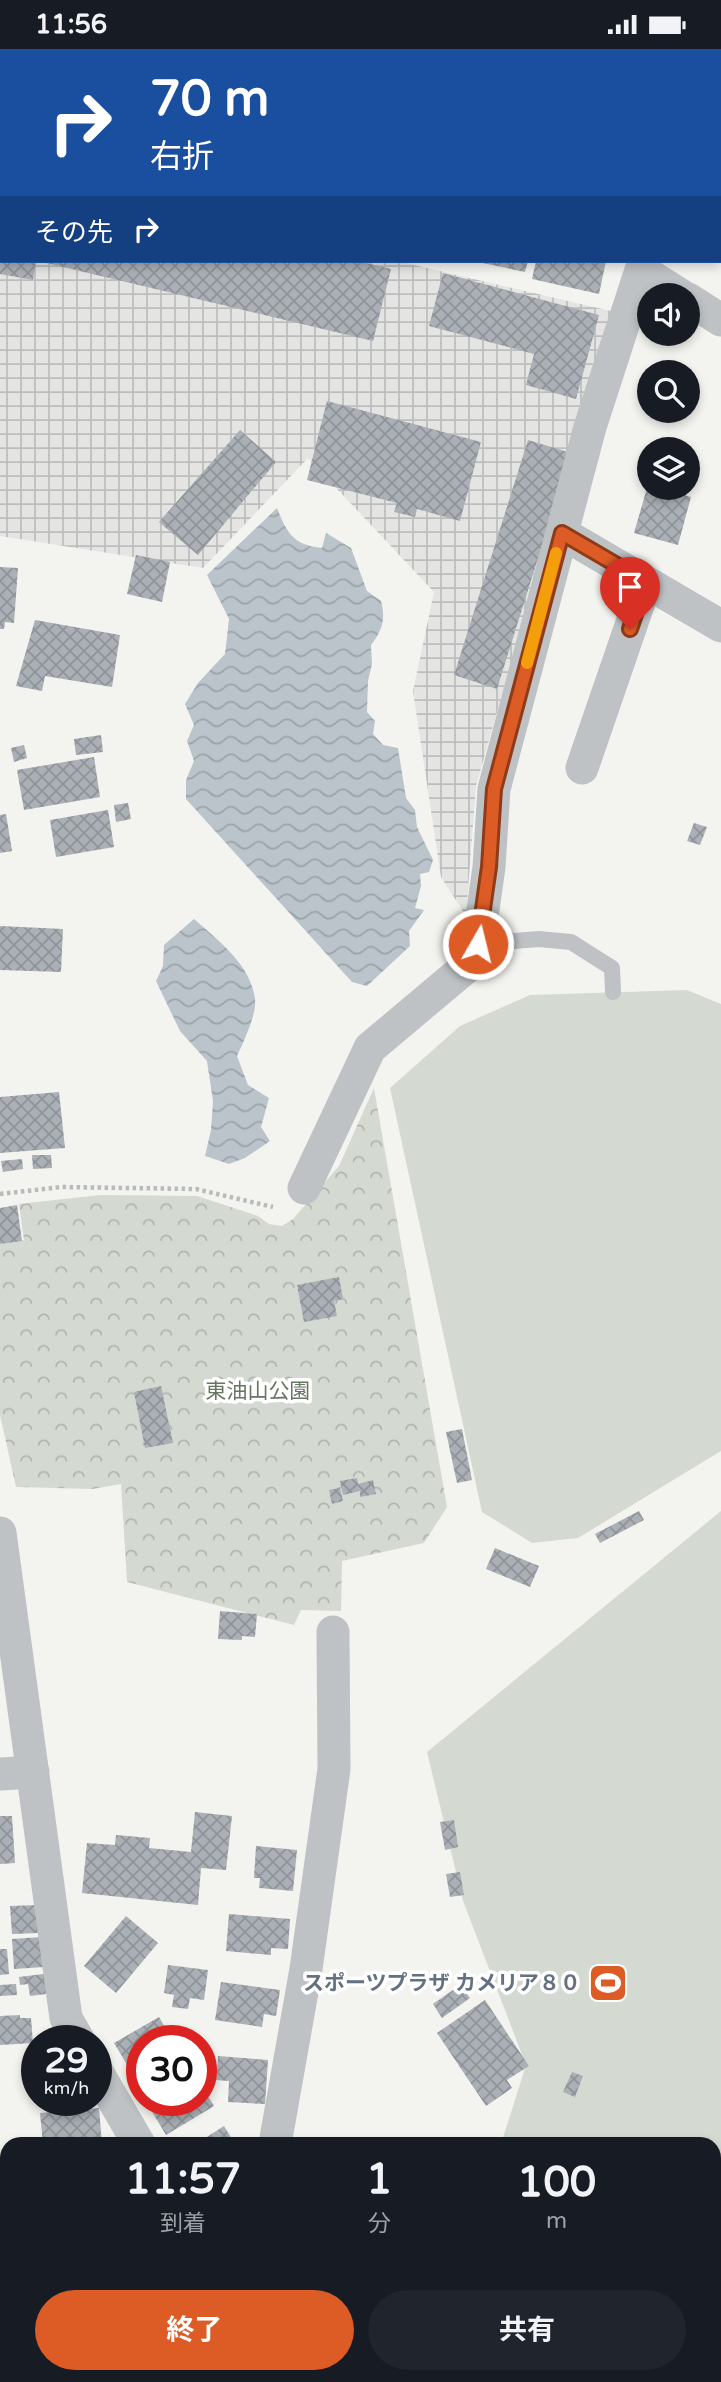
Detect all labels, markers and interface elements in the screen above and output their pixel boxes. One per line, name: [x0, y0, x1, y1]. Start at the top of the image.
text: 11:56: [35, 9, 107, 40]
text: 70 m: [150, 70, 269, 129]
icon: right: [35, 77, 126, 168]
text: 右折: [150, 138, 214, 176]
icon: right: [127, 210, 165, 248]
text: その先: [35, 217, 113, 248]
map controls: [637, 283, 700, 500]
button: sound: [637, 283, 700, 346]
button: search: [637, 360, 700, 423]
button: layers: [637, 437, 700, 500]
pin: [600, 557, 660, 629]
icon: arrive: [611, 568, 649, 606]
position arrow: [441, 907, 515, 981]
park label: 東油山公園: [206, 1379, 311, 1404]
sports icon: スポーツプラザ カメリア８０: [587, 1962, 629, 2004]
place label: スポーツプラザ カメリア８０: [303, 1971, 581, 1996]
speed limit sign: 30: [126, 2025, 217, 2116]
text: 29: [45, 2040, 88, 2082]
text: km/h: [44, 2077, 89, 2099]
text: 11:57: [125, 2154, 241, 2205]
text: 1: [366, 2154, 392, 2205]
text: 100: [517, 2157, 596, 2208]
text: m: [546, 2207, 567, 2235]
text: 到着: [160, 2210, 206, 2238]
text: 分: [368, 2210, 391, 2238]
button: 終了: [35, 2290, 354, 2370]
button: 共有: [368, 2290, 686, 2370]

